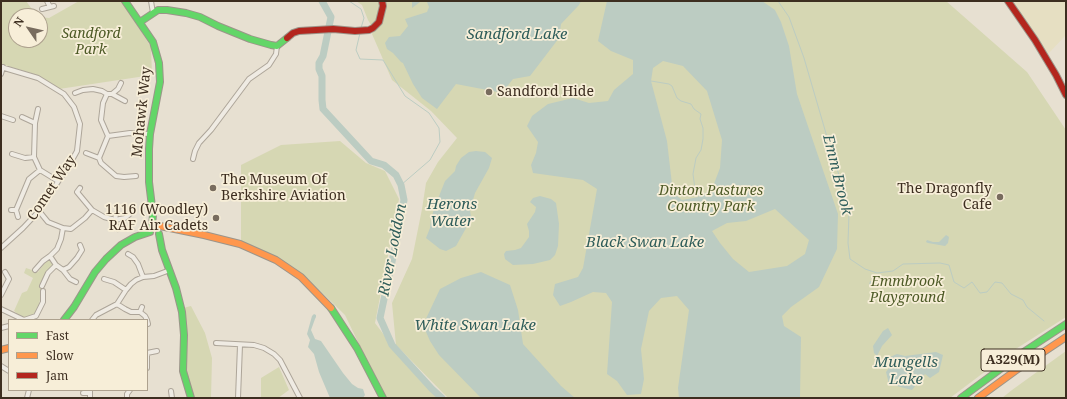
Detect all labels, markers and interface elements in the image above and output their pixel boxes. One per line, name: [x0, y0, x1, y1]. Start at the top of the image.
north arrow: [8, 8, 48, 48]
text: N: [10, 14, 27, 29]
park label: Sandford Park: [61, 26, 121, 58]
water label: Sandford Lake: [467, 26, 567, 44]
street label: Mohawk Way: [129, 66, 155, 158]
place label: Sandford Hide: [497, 84, 594, 100]
marker: Sandford Hide: [484, 87, 494, 97]
water label: Emm Brook: [818, 133, 856, 217]
street label: Comet Way: [24, 152, 80, 224]
place label: The Museum Of Berkshire Aviation: [221, 172, 346, 204]
place label: The Dragonfly Cafe: [897, 181, 992, 214]
marker: The Museum Of Berkshire Aviation: [208, 183, 218, 193]
park label: Dinton Pastures Country Park: [659, 183, 763, 216]
marker: The Dragonfly Cafe: [995, 192, 1005, 202]
water label: Herons Water: [427, 196, 477, 231]
place label: 1116 (Woodley) RAF Air Cadets: [105, 202, 208, 234]
water label: River Loddon: [375, 202, 411, 298]
marker: 1116 (Woodley) RAF Air Cadets: [211, 213, 221, 223]
water label: Black Swan Lake: [586, 234, 704, 252]
park label: Emmbrook Playground: [869, 274, 945, 306]
water label: White Swan Lake: [414, 317, 536, 335]
legend: [8, 319, 148, 391]
text: Fast: [46, 327, 69, 344]
text: Slow: [46, 347, 74, 364]
road number: A329(M): [981, 349, 1045, 371]
water label: Mungells Lake: [874, 354, 938, 389]
text: Jam: [46, 367, 68, 384]

